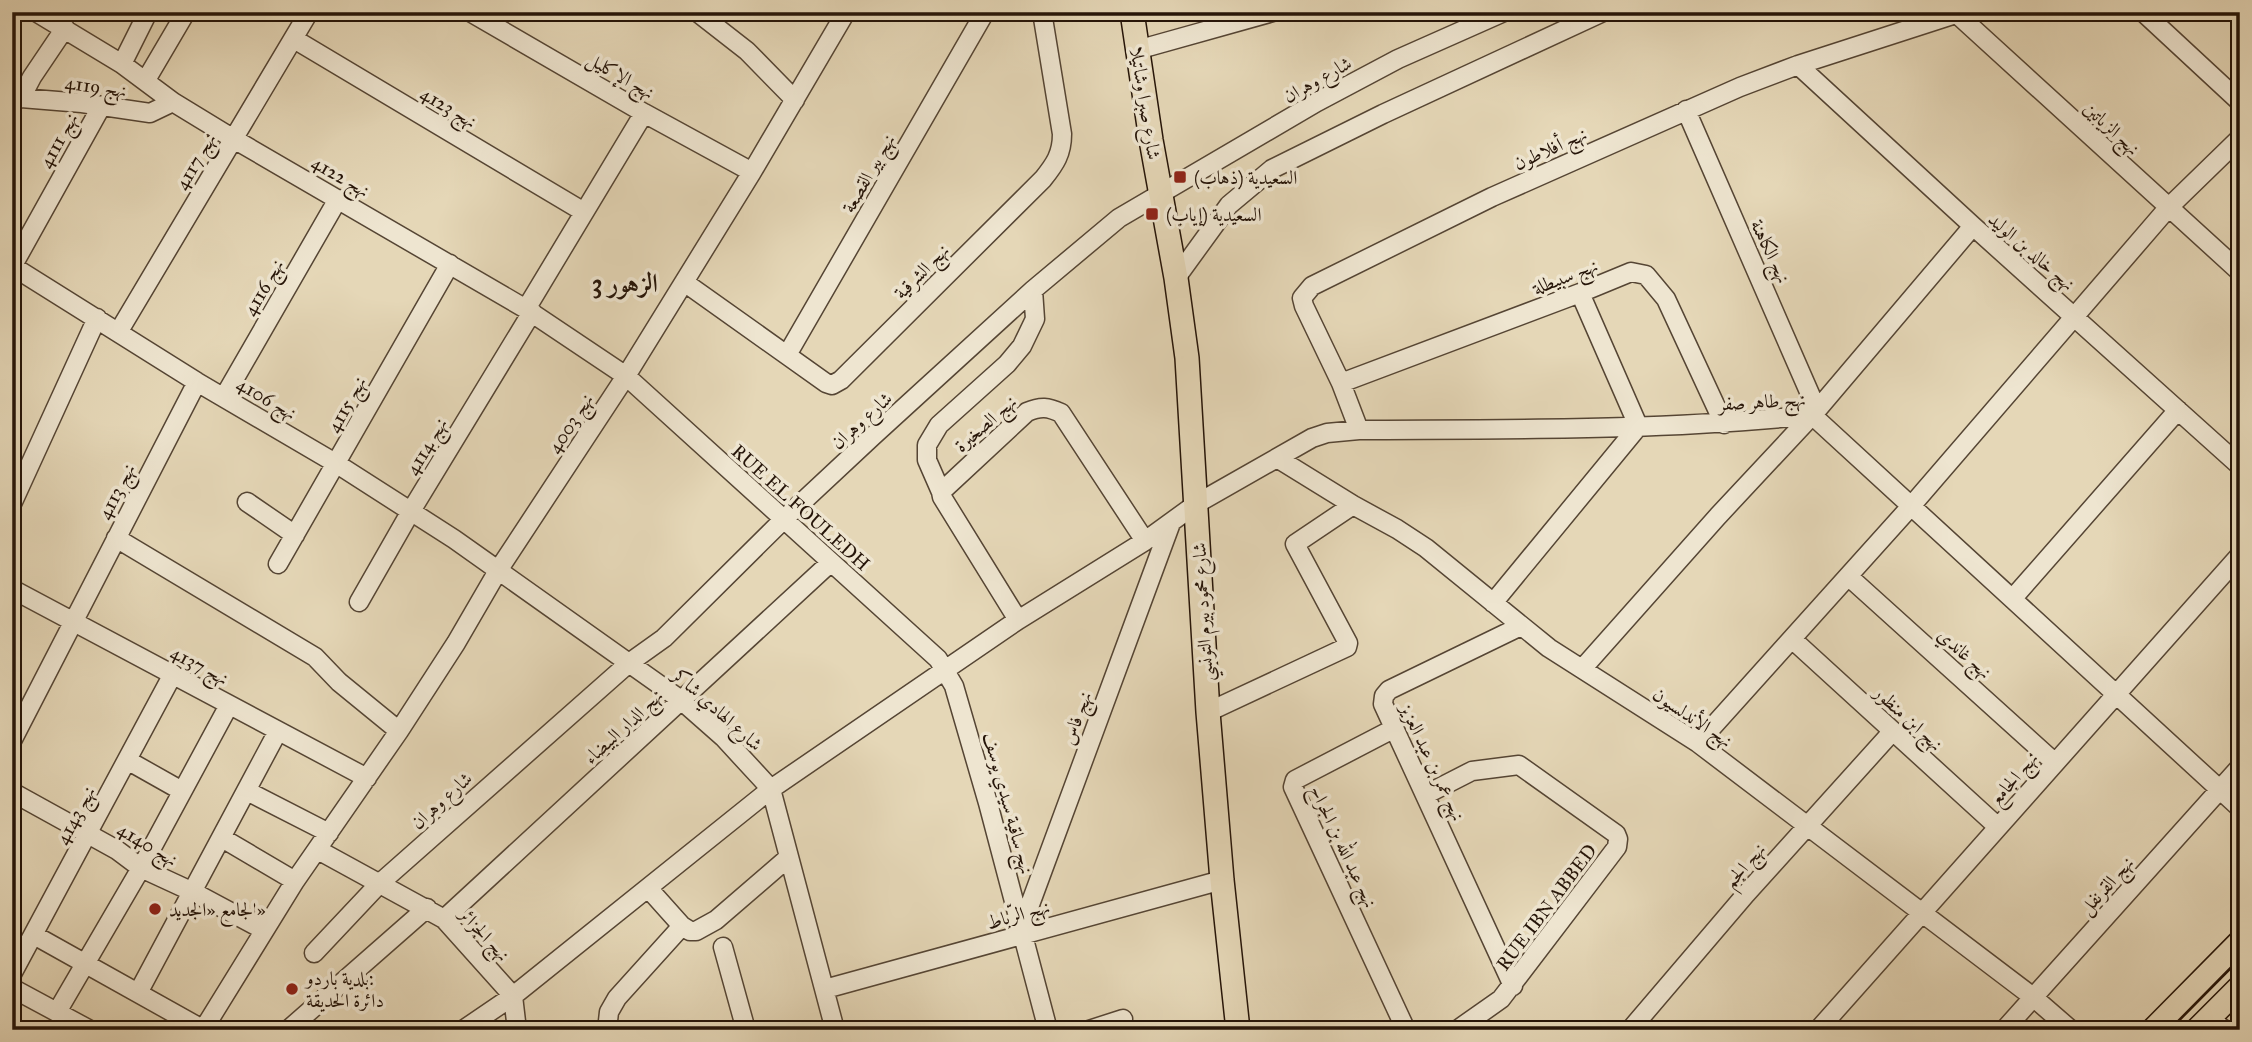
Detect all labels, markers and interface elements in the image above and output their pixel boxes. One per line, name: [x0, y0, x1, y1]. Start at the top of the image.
street label: شارع صبرا وشاتيلا: [1121, 45, 1166, 162]
street label: نهج الإكليل: [580, 47, 659, 109]
street label: شارع وهران: [1279, 51, 1357, 111]
street label: نهج 4119: [63, 71, 128, 108]
street label: نهج 4123: [413, 82, 481, 138]
street label: نهج الزياتين: [2075, 97, 2145, 165]
street label: نهج 4111: [34, 109, 88, 175]
street label: نهج أفلاطون: [1510, 121, 1593, 180]
street label: نهج 4117: [170, 129, 226, 197]
street label: نهج بير القصعة: [837, 130, 905, 220]
street label: نهج 4122: [305, 151, 374, 207]
place label: السعيدية (ذهاب): [1194, 166, 1297, 190]
marker: السعيدية (ذهاب): [1172, 169, 1188, 185]
place label: السعيدية (إياب): [1166, 203, 1262, 227]
marker: السعيدية (إياب): [1144, 206, 1160, 222]
street label: نهج خالد بن الوليد: [1980, 207, 2080, 300]
street label: نهج الكاهنة: [1740, 216, 1795, 289]
street label: نهج الشرقية: [889, 239, 958, 308]
street label: نهج سبيطلة: [1528, 254, 1603, 305]
street label: نهج 4116: [238, 255, 294, 323]
district label: الزهور 3: [592, 267, 658, 300]
street label: نهج 4106: [230, 372, 301, 430]
street label: نهج 4115: [322, 372, 376, 439]
street label: شارع وهران: [826, 387, 899, 457]
street label: نهج طاهر صفر: [1716, 388, 1807, 421]
street label: نهج 4003: [543, 389, 603, 461]
street label: نهج الصخيرة: [949, 390, 1025, 461]
street label: نهج 4114: [400, 414, 458, 482]
street label: RUE EL FOULEDH: [727, 439, 874, 575]
street label: نهج 4113: [93, 459, 146, 526]
street label: شارع محمود بيرم التونسي: [1187, 542, 1224, 682]
street label: نهج غاندي: [1929, 623, 1997, 688]
street label: نهج 4137: [164, 641, 233, 695]
street label: شارع الهادي شاكر: [664, 662, 767, 759]
street label: نهج ابن منظور: [1864, 679, 1948, 760]
street label: نهج الأندلسيون: [1645, 681, 1738, 757]
street label: نهج الدار البيضاء: [579, 684, 672, 773]
street label: نهج فاس: [1056, 688, 1102, 750]
street label: نهج عمر بن عبد العزيز: [1389, 698, 1470, 827]
street label: نهج ساقية سيدي يوسف: [973, 730, 1039, 878]
street label: نهج الجامع: [1984, 747, 2047, 814]
street label: شارع وهران: [406, 767, 479, 837]
street label: نهج عبد الله بن الجراح: [1300, 780, 1385, 914]
street label: نهج 4143: [51, 782, 106, 851]
street label: نهج 4140: [110, 818, 182, 876]
street label: نهج الجم: [1719, 838, 1776, 897]
street label: RUE IBN ABBED: [1491, 839, 1601, 975]
street label: نهج القرنفل: [2074, 851, 2143, 923]
street label: نهج الرّباط: [984, 894, 1054, 940]
place label: الجامع «الجديد»: [169, 898, 266, 927]
marker: الجامع «الجديد»: [147, 901, 163, 917]
street label: نهج الجزائر: [449, 901, 515, 970]
place label: بلدية باردو: دائرة الحديقة: [304, 967, 384, 1013]
marker: بلدية باردو: دائرة الحديقة: [284, 981, 300, 997]

